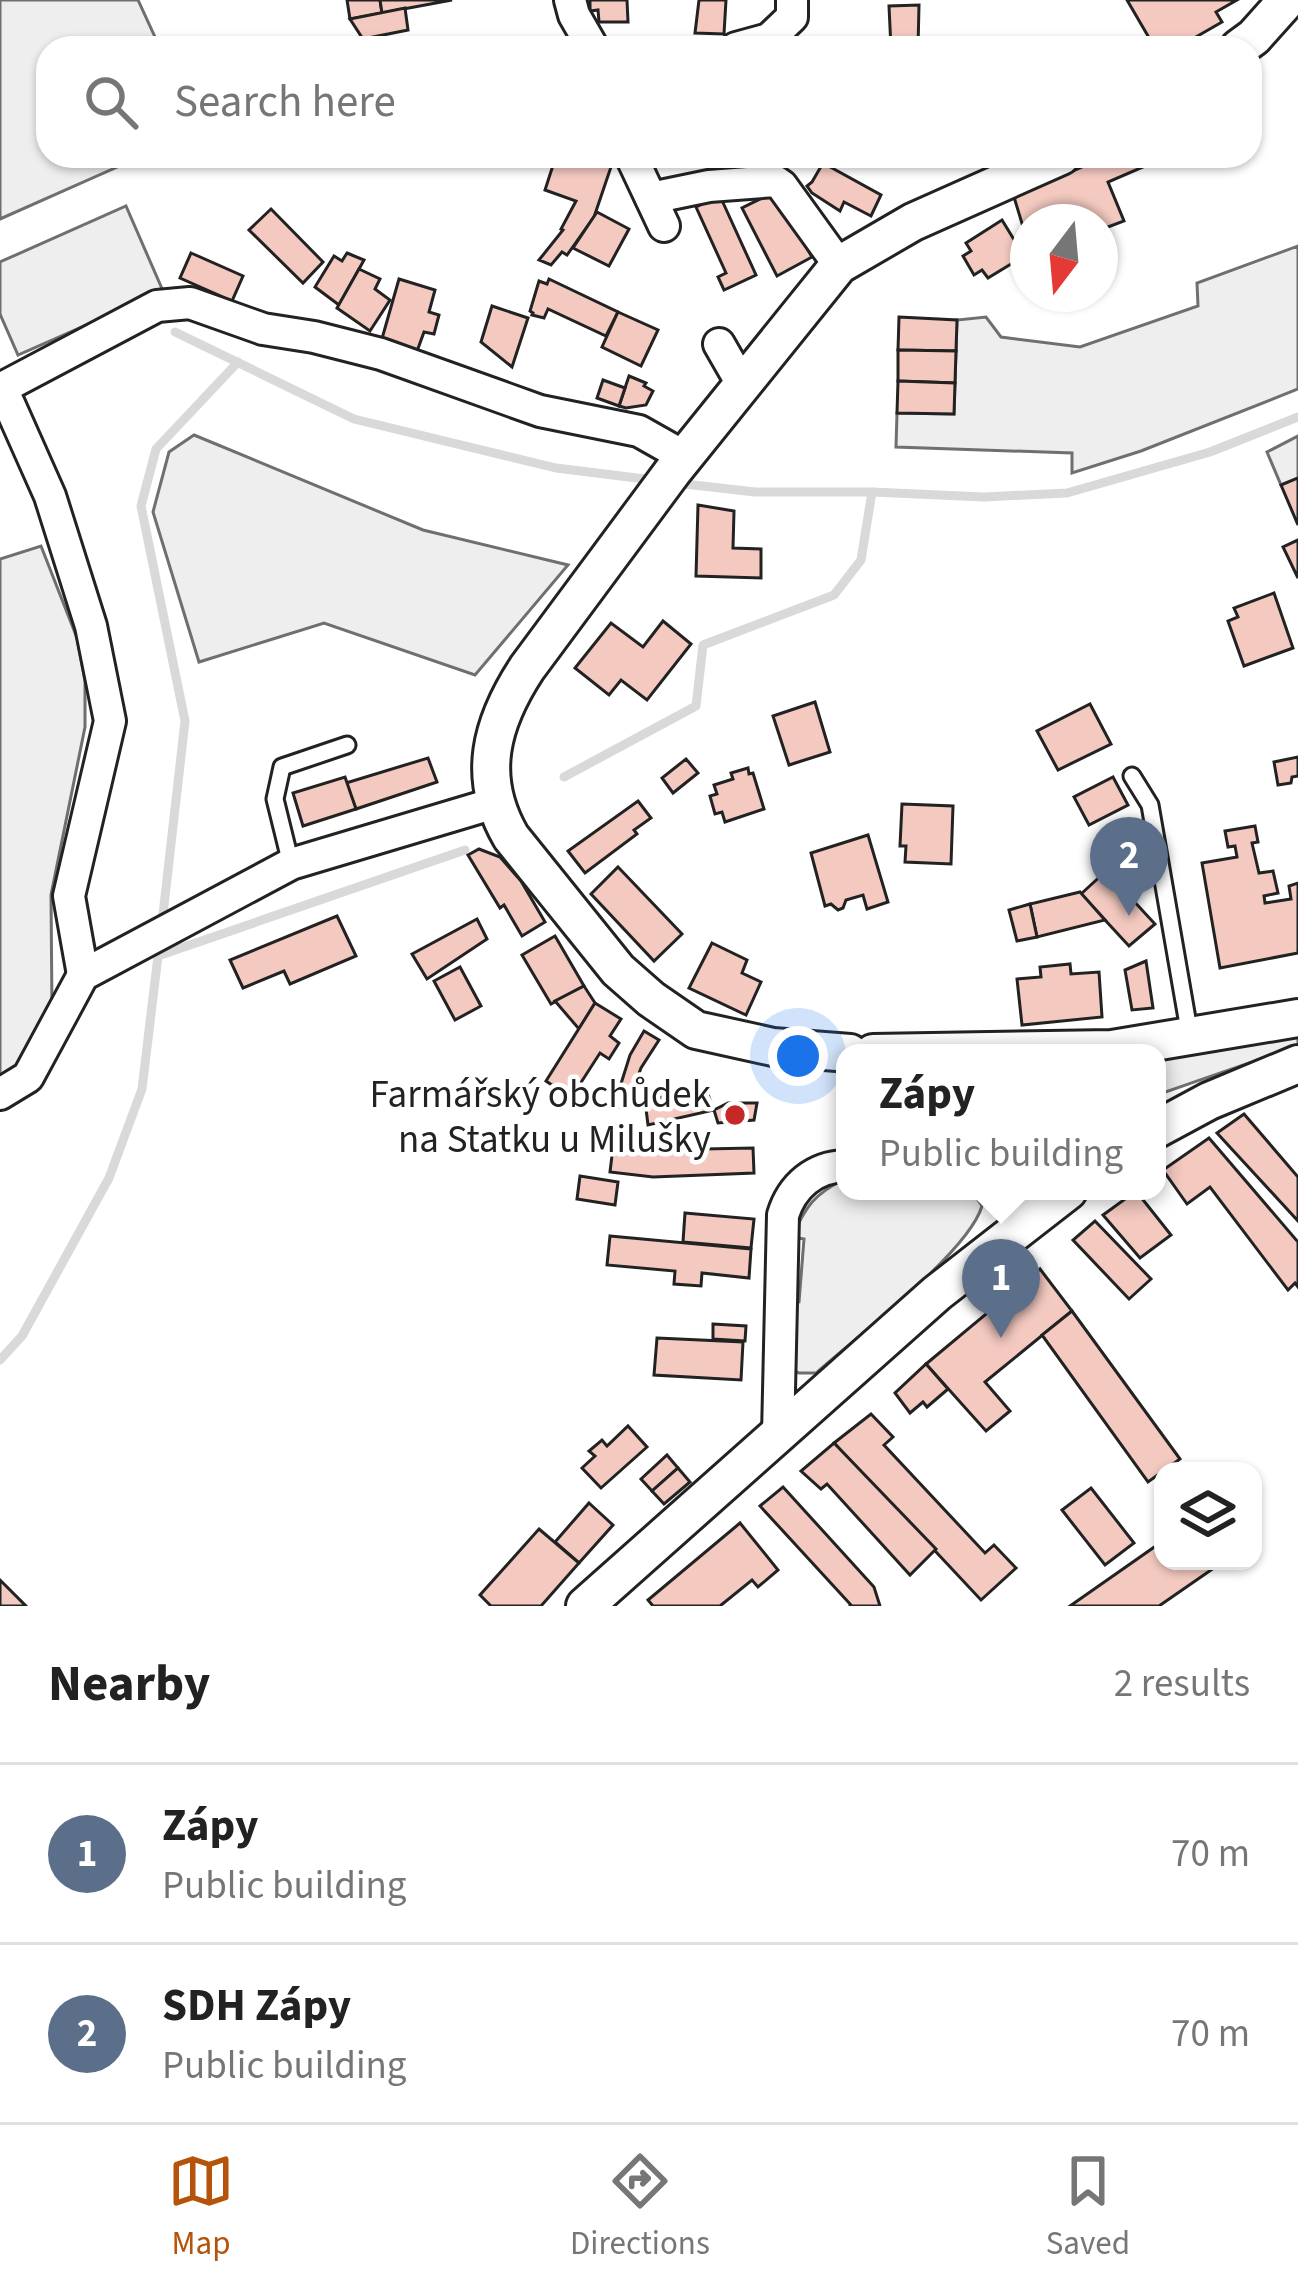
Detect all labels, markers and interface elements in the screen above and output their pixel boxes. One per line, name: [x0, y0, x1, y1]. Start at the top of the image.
search box: [36, 36, 1262, 168]
icon: search: [78, 69, 144, 135]
text: Search here: [174, 70, 396, 134]
north arrow: [1010, 204, 1118, 312]
pin: 2: [1090, 817, 1168, 916]
your location: [768, 1026, 828, 1086]
popup: [836, 1044, 1166, 1200]
text: Zápy: [879, 1062, 975, 1126]
place label: Farmářský obchůdek na Statku u Milušky: [370, 1067, 711, 1168]
marker: Farmářský obchůdek na Statku u Milušky: [722, 1102, 748, 1128]
text: Public building: [879, 1126, 1123, 1182]
pin: 1: [962, 1239, 1040, 1338]
map controls: [1154, 1462, 1262, 1570]
button: layers: [1154, 1462, 1262, 1570]
text: Nearby: [48, 1648, 210, 1720]
text: 2 results: [1114, 1656, 1250, 1712]
text: Zápy: [162, 1794, 258, 1858]
text: 1: [77, 1826, 97, 1882]
text: 70 m: [1171, 1826, 1250, 1882]
text: Public building: [162, 1858, 407, 1914]
text: SDH Zápy: [162, 1974, 351, 2038]
text: 2: [77, 2006, 97, 2062]
text: 70 m: [1171, 2006, 1250, 2062]
text: Public building: [162, 2038, 407, 2094]
tab: Map: [168, 2148, 234, 2267]
tab: Directions: [570, 2148, 710, 2267]
tab: Saved: [1046, 2148, 1130, 2267]

